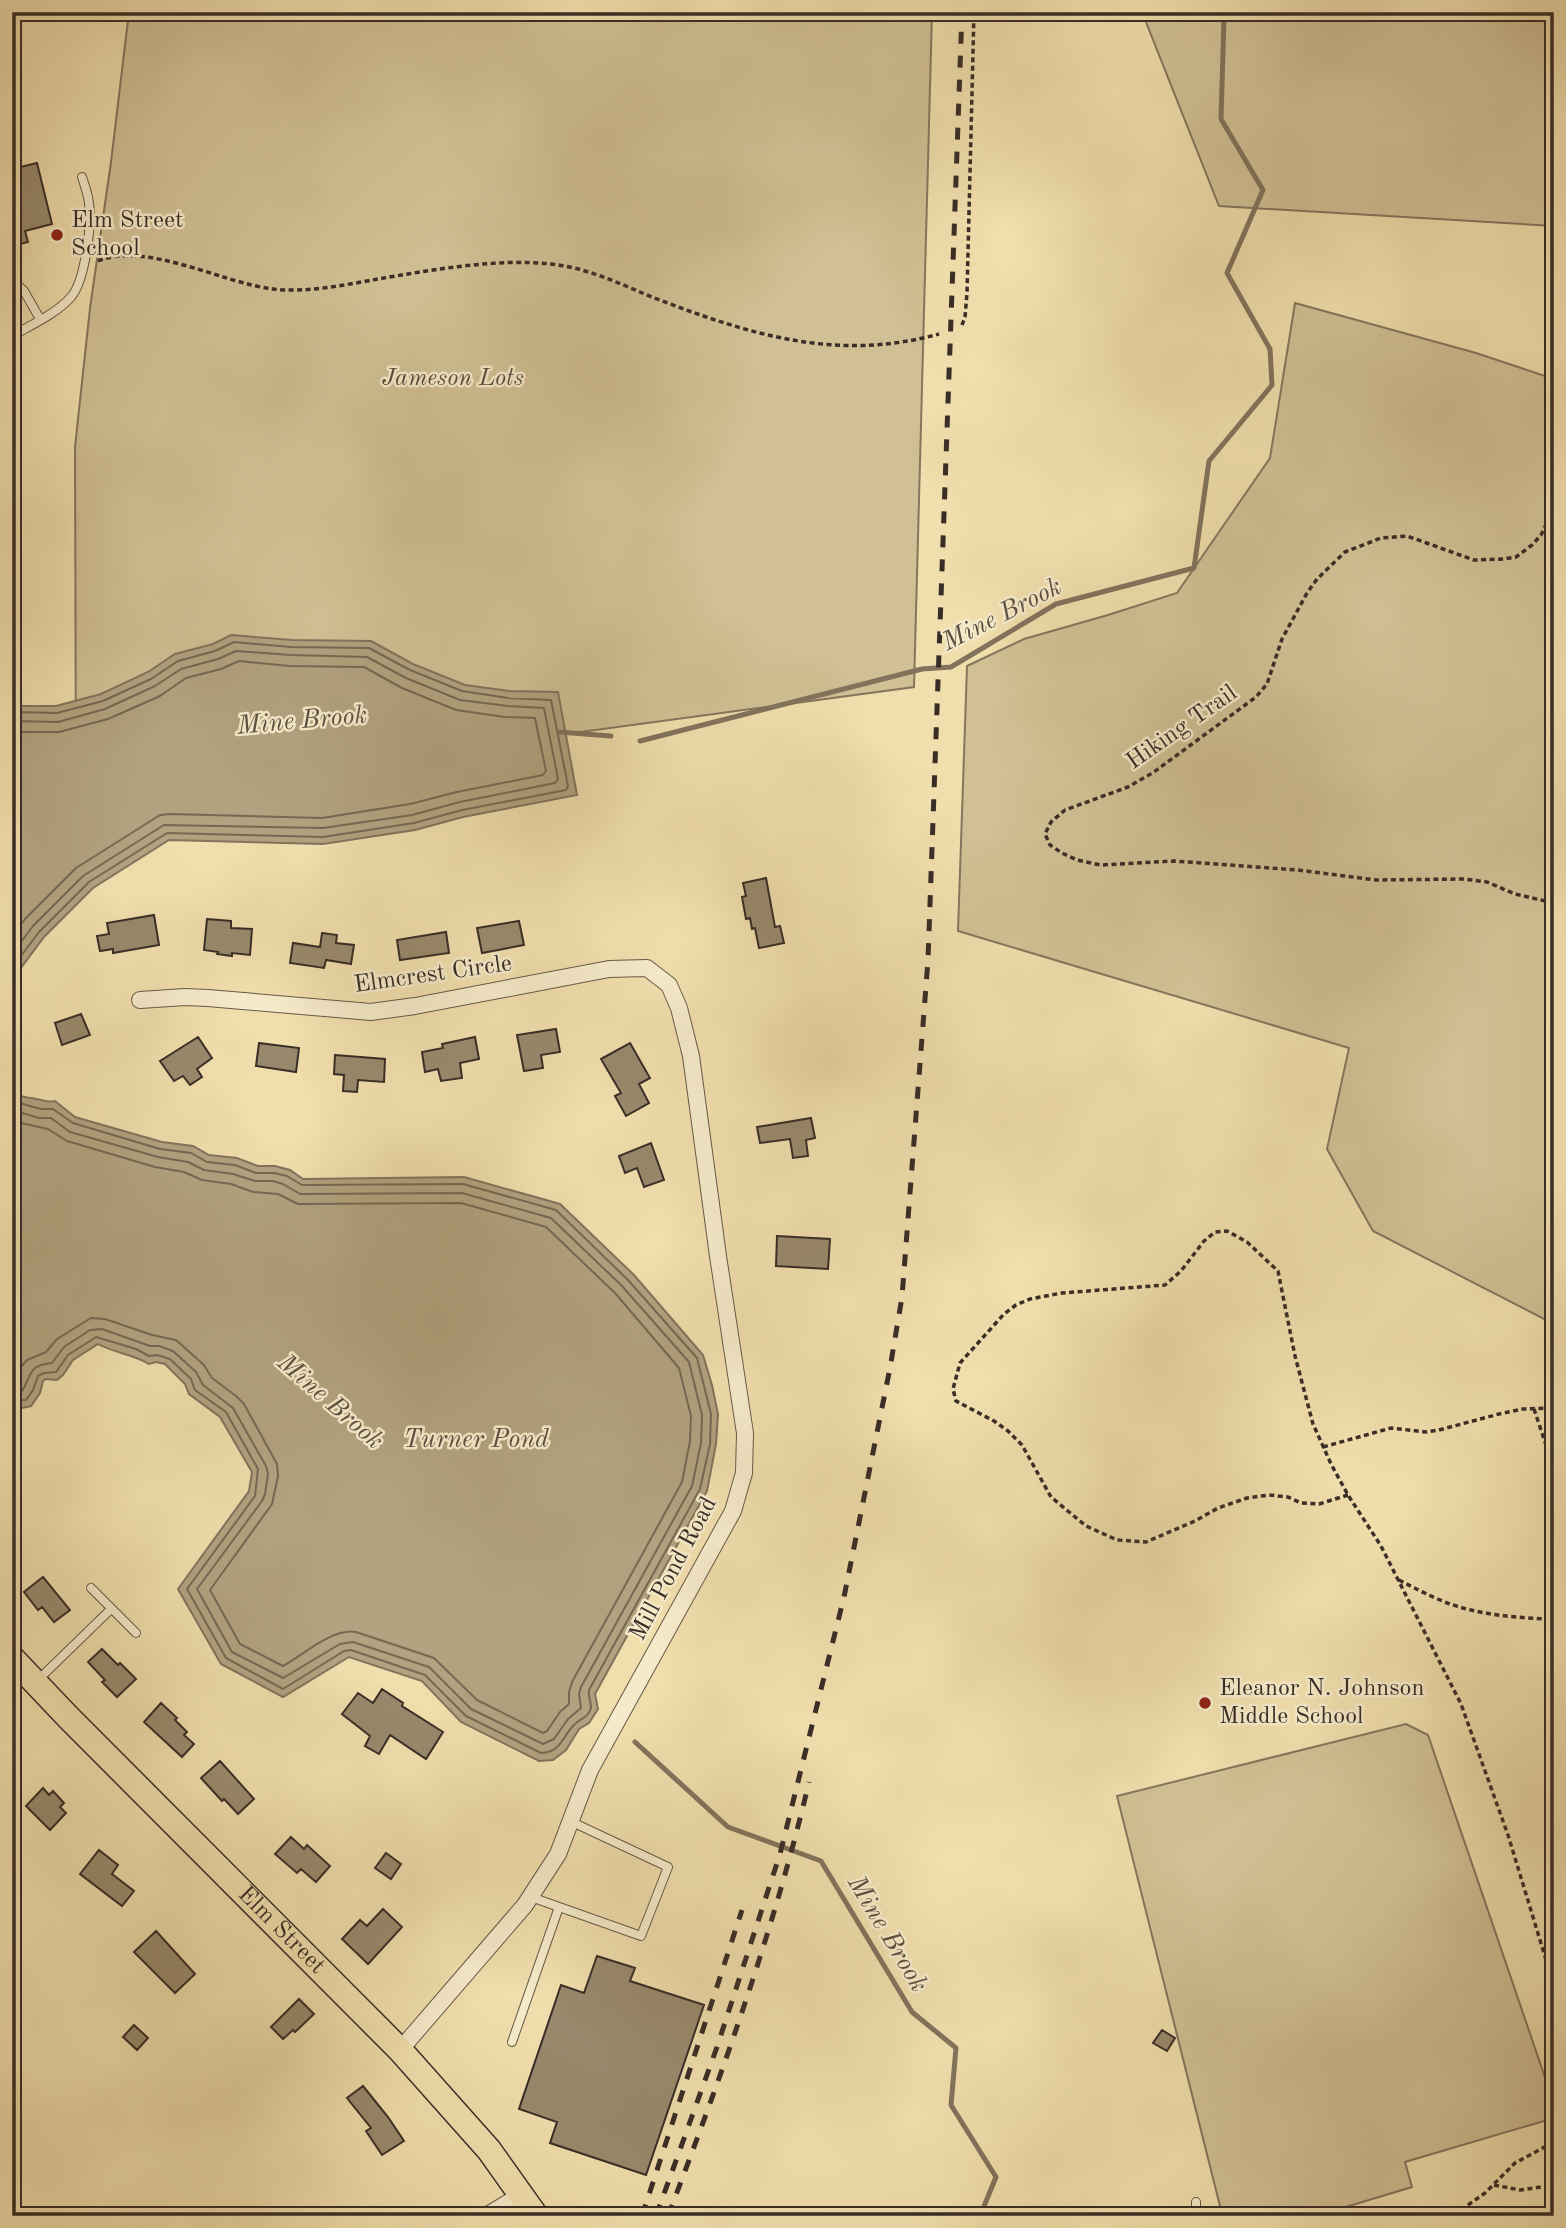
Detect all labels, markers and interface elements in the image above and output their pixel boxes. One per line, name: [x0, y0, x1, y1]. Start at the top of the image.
place label: Elm Street School: [71, 209, 183, 261]
marker: Elm Street School: [49, 227, 65, 243]
park label: Jameson Lots: [382, 367, 524, 391]
water label: Mine Brook: [937, 574, 1066, 657]
street label: Hiking Trail: [1122, 681, 1242, 775]
water label: Mine Brook: [235, 702, 368, 740]
street label: Elmcrest Circle: [352, 952, 514, 998]
water label: Mine Brook: [271, 1349, 388, 1455]
water label: Turner Pond: [403, 1427, 549, 1453]
street label: Mill Pond Road: [626, 1493, 722, 1645]
place label: Eleanor N. Johnson Middle School: [1219, 1677, 1424, 1729]
marker: Eleanor N. Johnson Middle School: [1197, 1695, 1213, 1711]
water label: Mine Brook: [842, 1870, 932, 1997]
street label: Elm Street: [233, 1882, 329, 1979]

